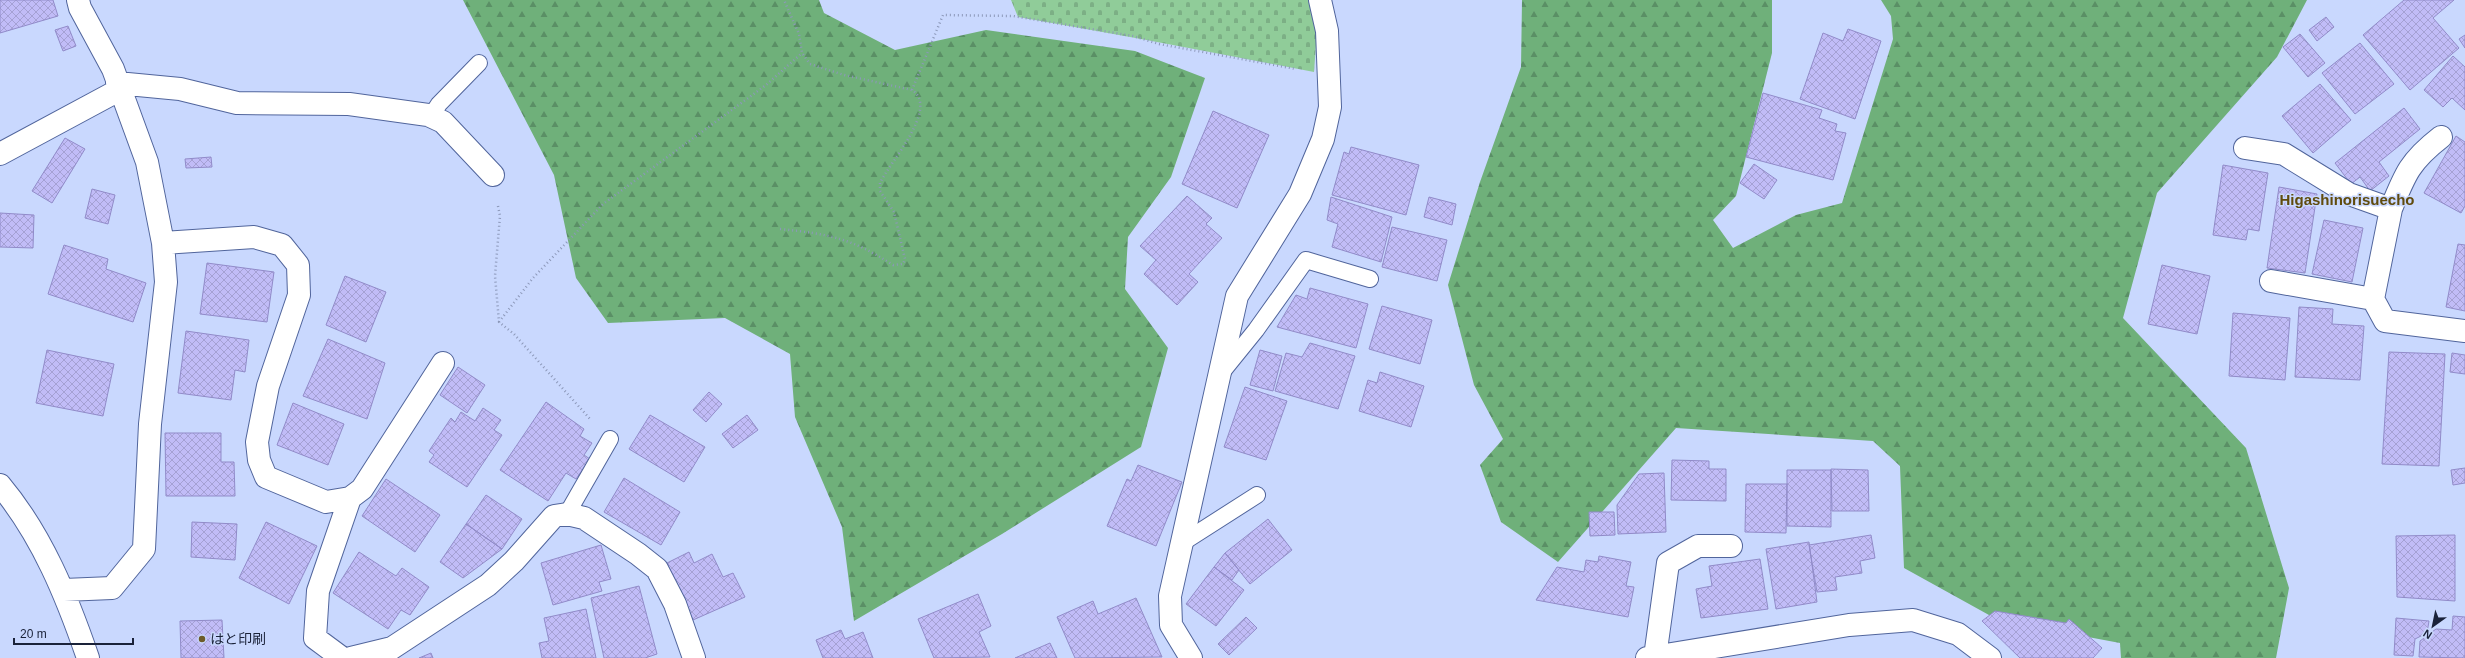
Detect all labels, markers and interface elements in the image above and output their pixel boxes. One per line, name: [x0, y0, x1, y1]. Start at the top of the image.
district label: Higashinorisuecho: [2279, 191, 2415, 208]
north arrow: [2413, 606, 2453, 646]
scale bar: [14, 620, 133, 646]
text: 20 m: [20, 627, 47, 641]
text: N: [2421, 627, 2434, 642]
place label: はと印刷: [210, 631, 266, 647]
marker: はと印刷: [197, 634, 207, 644]

